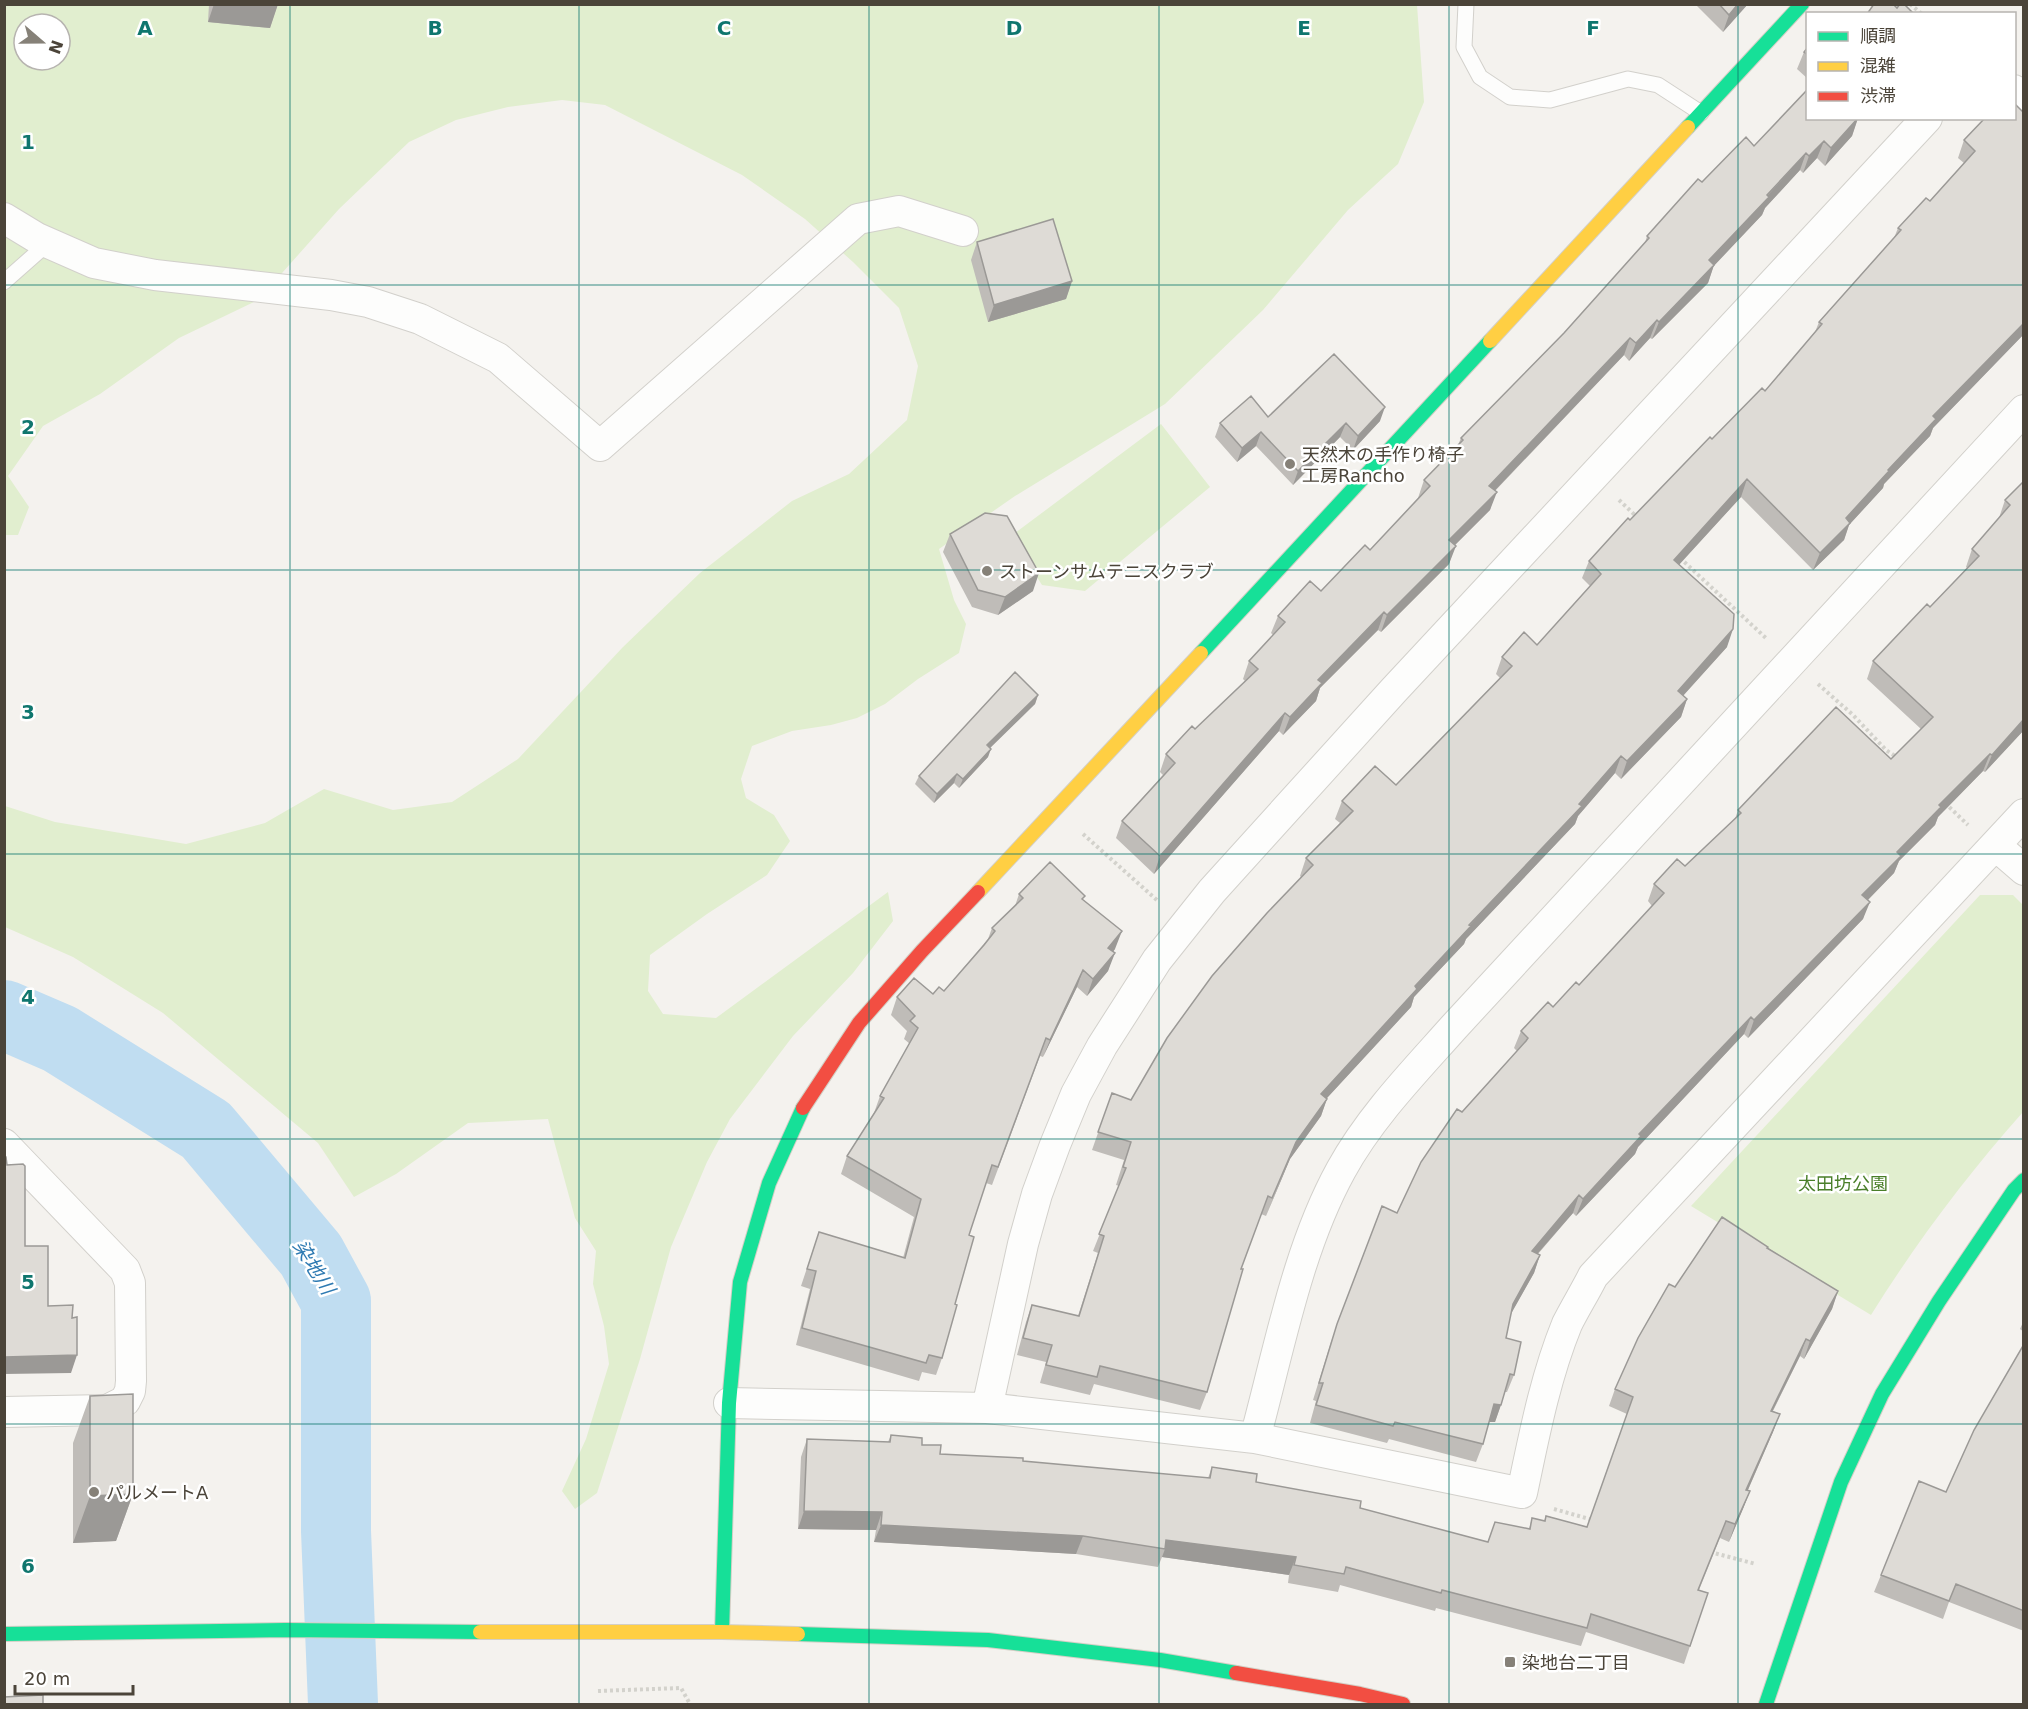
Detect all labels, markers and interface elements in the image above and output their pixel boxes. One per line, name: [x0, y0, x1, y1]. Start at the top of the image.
north arrow: [12, 12, 72, 72]
legend: [1806, 12, 2016, 120]
text: A: [137, 16, 153, 40]
text: B: [427, 16, 443, 40]
text: C: [717, 16, 731, 40]
text: D: [1006, 16, 1022, 40]
text: E: [1297, 16, 1311, 40]
text: F: [1586, 16, 1600, 40]
text: 順調: [1860, 25, 1896, 46]
text: N: [44, 37, 67, 57]
text: 混雑: [1860, 55, 1896, 76]
text: 渋滞: [1860, 85, 1896, 106]
text: 1: [21, 130, 35, 154]
text: 2: [21, 415, 35, 439]
place label: 天然木の手作り椅子 工房Rancho: [1302, 444, 1464, 486]
marker: 天然木の手作り椅子 工房Rancho: [1283, 457, 1297, 471]
place label: ストーンサムテニスクラブ: [999, 561, 1214, 582]
marker: ストーンサムテニスクラブ: [980, 564, 994, 578]
text: 3: [21, 700, 35, 724]
text: 4: [21, 985, 35, 1009]
park label: 太田坊公園: [1798, 1173, 1888, 1194]
water label: 染地川: [288, 1235, 341, 1300]
text: 5: [21, 1270, 35, 1294]
place label: パルメートA: [106, 1482, 209, 1503]
marker: パルメートA: [87, 1485, 101, 1499]
text: 6: [21, 1554, 35, 1578]
place label: 染地台二丁目: [1522, 1652, 1630, 1673]
marker: 染地台二丁目: [1503, 1655, 1517, 1669]
scale bar: [15, 1658, 134, 1696]
text: 20 m: [24, 1668, 70, 1689]

